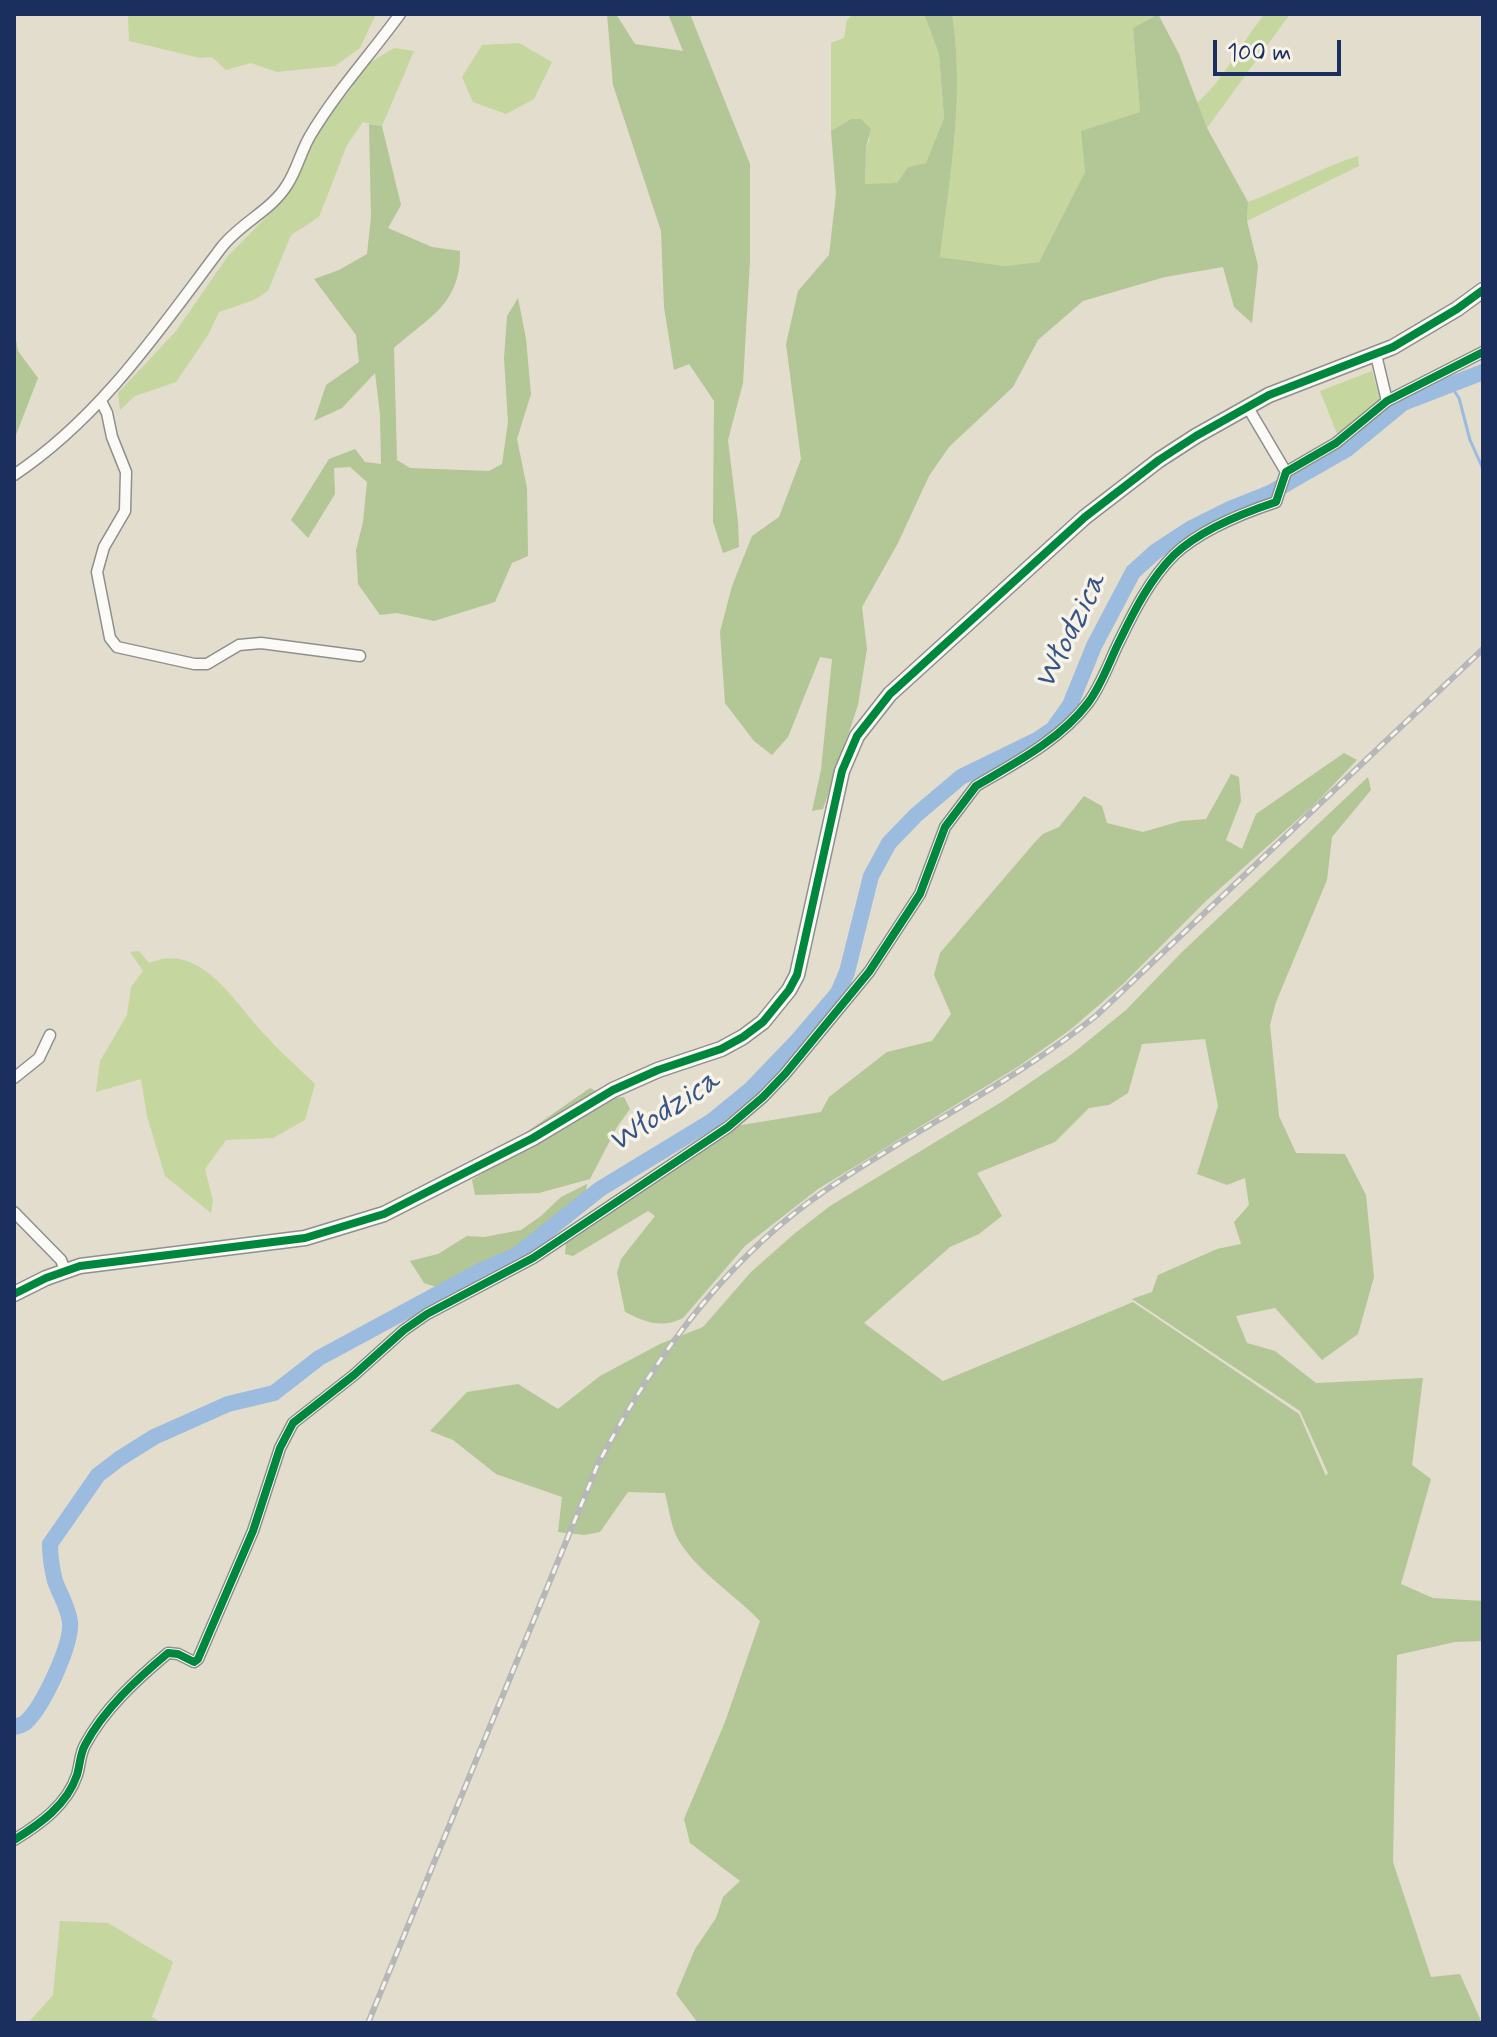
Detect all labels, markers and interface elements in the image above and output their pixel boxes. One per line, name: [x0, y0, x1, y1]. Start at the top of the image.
scale bar: [1217, 24, 1345, 74]
text: 100 m: [1227, 38, 1291, 69]
water label: Włodzica: [1027, 568, 1117, 696]
water label: Włodzica: [602, 1063, 728, 1163]

